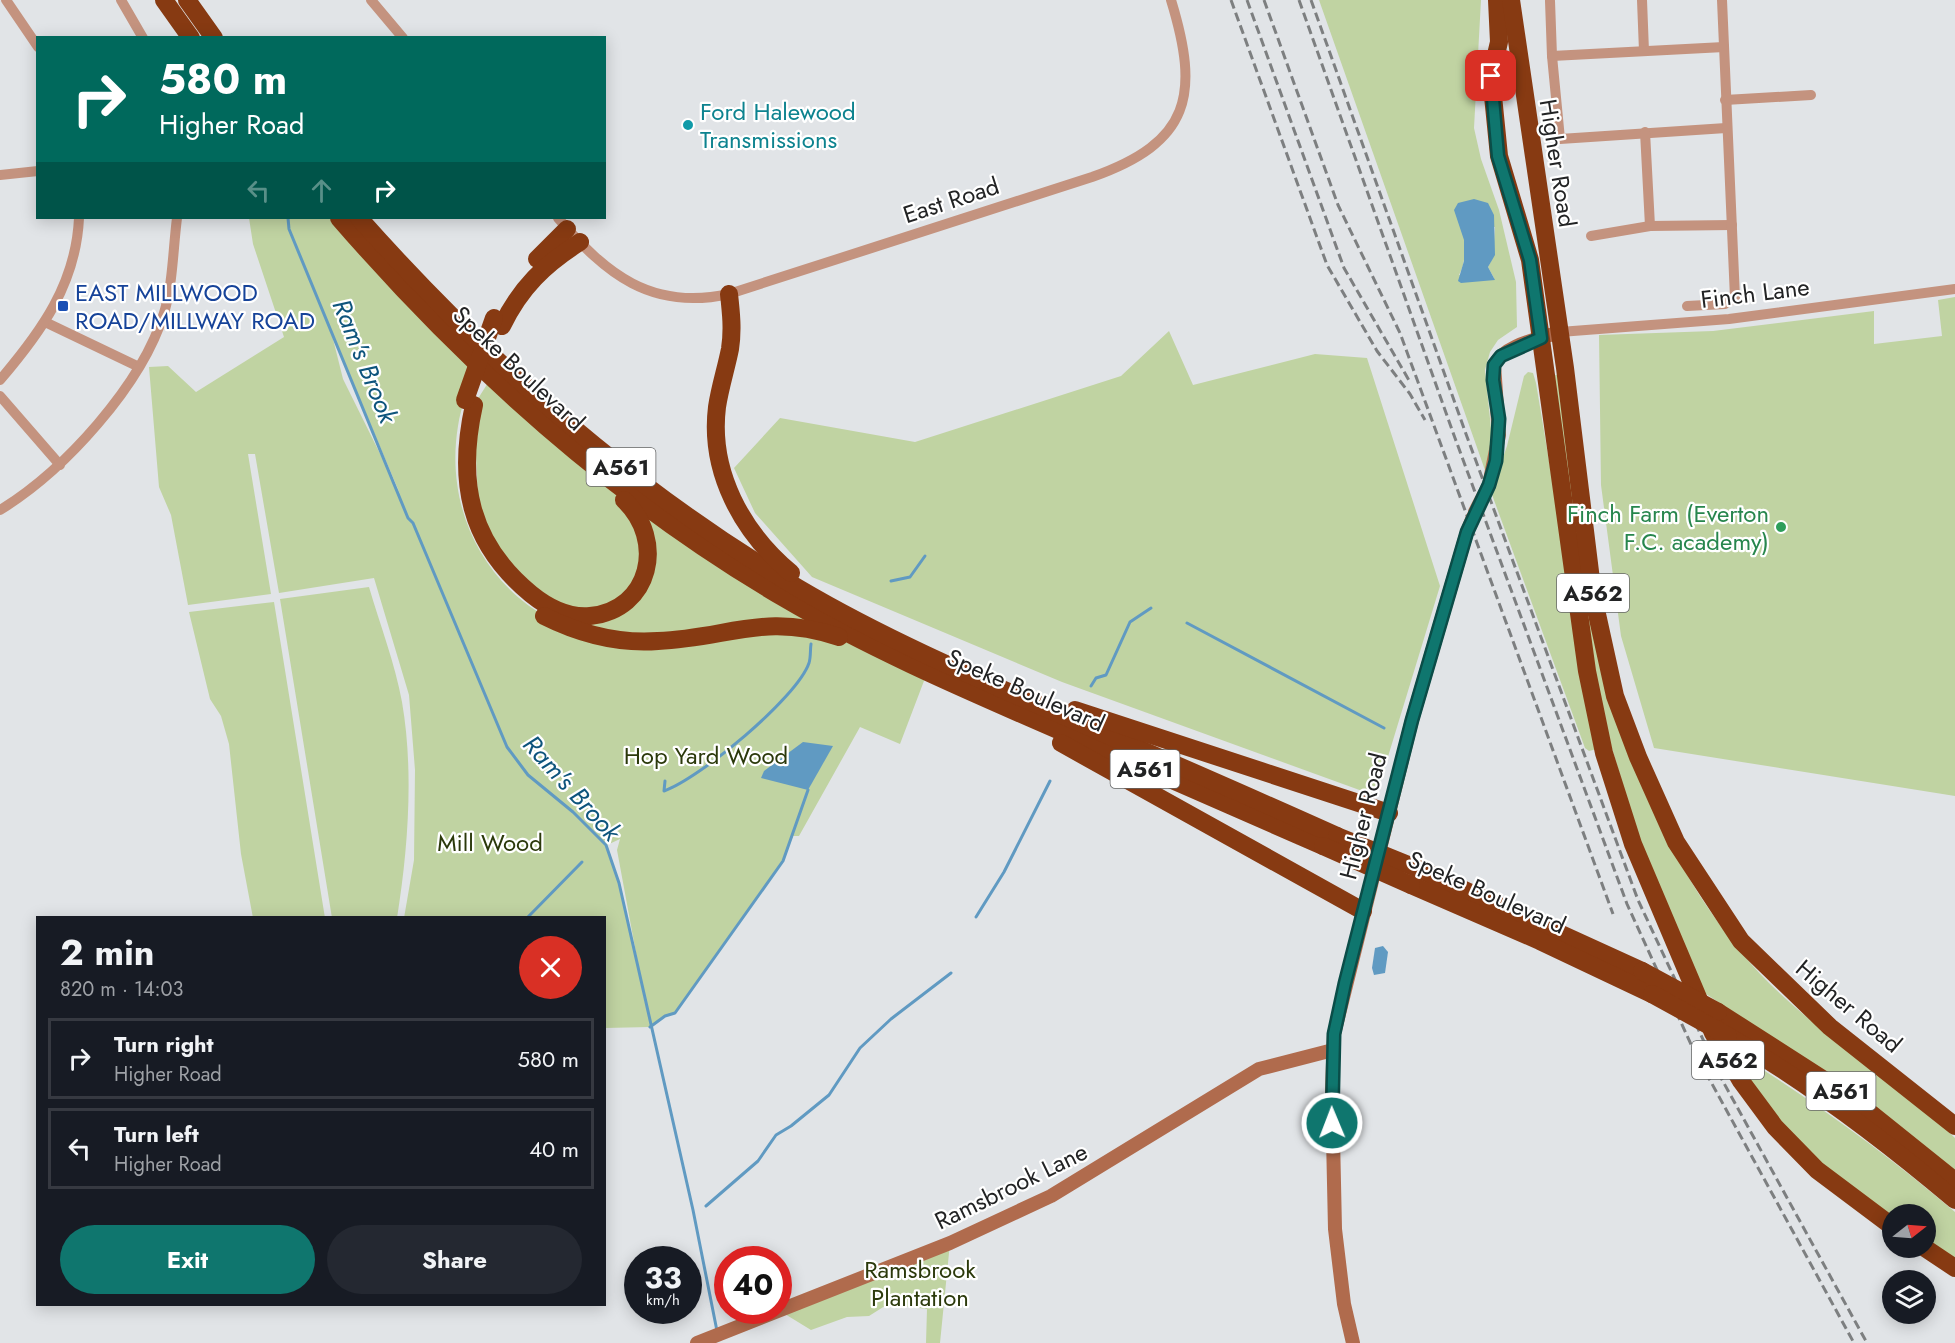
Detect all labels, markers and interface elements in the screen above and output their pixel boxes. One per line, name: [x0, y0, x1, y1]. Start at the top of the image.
text: 580 m: [159, 49, 287, 110]
pin: [1465, 50, 1516, 101]
icon: arrive: [1474, 59, 1507, 92]
icon: right: [60, 60, 138, 138]
place label: Ford Halewood Transmissions: [700, 94, 856, 157]
street label: Higher Road: [1531, 96, 1585, 230]
text: Higher Road: [159, 105, 304, 144]
marker: Ford Halewood Transmissions: [681, 118, 695, 132]
street label: East Road: [898, 168, 1004, 232]
icon: left: [242, 174, 275, 207]
icon: ahead: [305, 174, 338, 207]
icon: right: [368, 174, 401, 207]
street label: Finch Lane: [1699, 269, 1811, 317]
place label: EAST MILLWOOD ROAD/MILLWAY ROAD: [75, 275, 315, 338]
water label: Ram's Brook: [323, 293, 408, 431]
street label: Speke Boulevard: [445, 297, 593, 439]
marker: EAST MILLWOOD ROAD/MILLWAY ROAD: [56, 299, 70, 313]
road number: A561: [586, 448, 656, 486]
place label: Finch Farm (Everton F.C. academy): [1567, 496, 1769, 559]
marker: Finch Farm (Everton F.C. academy): [1774, 520, 1788, 534]
road number: A562: [1557, 574, 1629, 612]
street label: Speke Boulevard: [941, 640, 1111, 740]
water label: Ram's Brook: [514, 727, 631, 851]
park label: Hop Yard Wood: [624, 738, 788, 773]
street label: Higher Road: [1330, 749, 1396, 883]
road number: A561: [1110, 750, 1180, 788]
park label: Mill Wood: [437, 825, 543, 860]
street label: Speke Boulevard: [1402, 842, 1572, 942]
text: 2 min: [60, 926, 155, 978]
button: close: [519, 936, 582, 999]
street label: Higher Road: [1788, 951, 1910, 1061]
text: 820 m · 14:03: [60, 975, 183, 1004]
text: Turn right: [114, 1028, 214, 1060]
road number: A562: [1692, 1041, 1764, 1079]
icon: right: [63, 1042, 96, 1075]
text: 580 m: [518, 1043, 579, 1075]
text: Higher Road: [114, 1060, 222, 1089]
road number: A561: [1806, 1072, 1876, 1110]
position arrow: [1300, 1091, 1364, 1155]
text: Turn left: [114, 1118, 199, 1150]
icon: left: [63, 1132, 96, 1165]
text: 40 m: [529, 1133, 579, 1165]
street label: Ramsbrook Lane: [929, 1134, 1093, 1238]
text: Higher Road: [114, 1150, 222, 1179]
north arrow: [1882, 1204, 1936, 1258]
map controls: [1882, 1204, 1936, 1324]
button: Exit: [60, 1225, 315, 1294]
button: Share: [327, 1225, 582, 1294]
speed limit sign: 40: [714, 1246, 792, 1324]
park label: Ramsbrook Plantation: [864, 1252, 976, 1315]
text: 33: [644, 1256, 682, 1299]
button: layers: [1882, 1270, 1936, 1324]
text: km/h: [646, 1289, 680, 1311]

